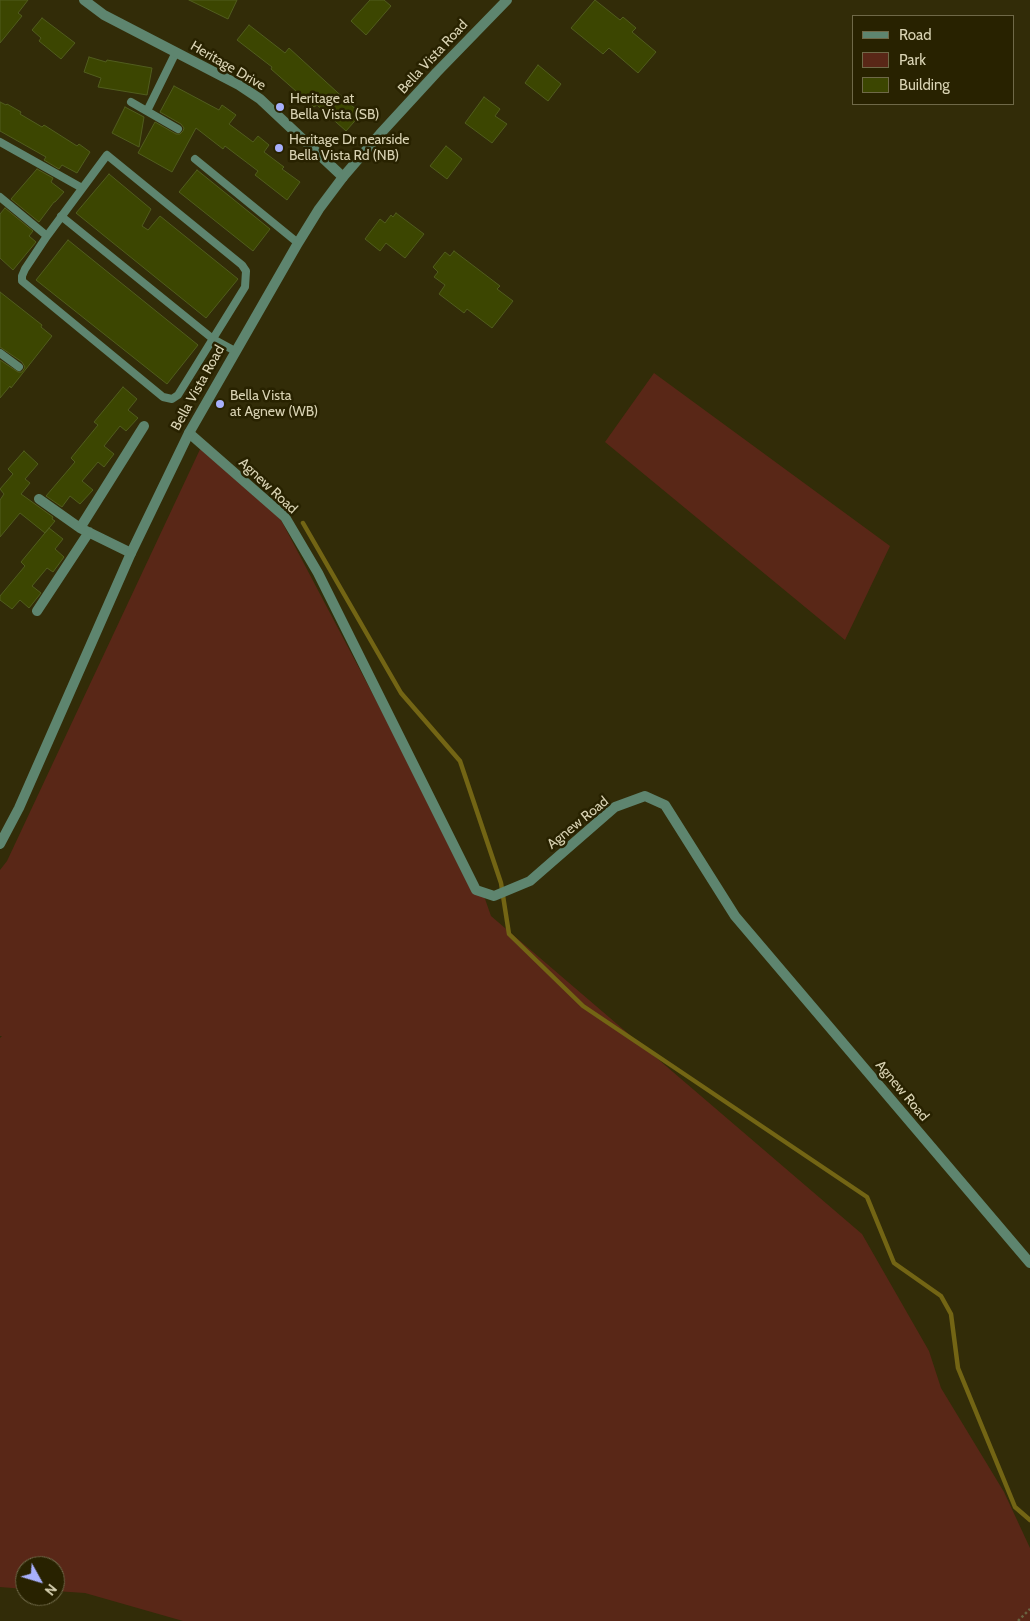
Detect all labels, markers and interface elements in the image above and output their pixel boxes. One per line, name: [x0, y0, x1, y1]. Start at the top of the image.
legend: [852, 15, 1015, 105]
street label: Bella Vista Road: [395, 17, 471, 97]
text: Road: [899, 26, 932, 44]
street label: Heritage Drive: [187, 38, 269, 94]
text: Park: [899, 51, 926, 69]
text: Building: [899, 76, 950, 94]
place label: Heritage at Bella Vista (SB): [290, 91, 379, 124]
marker: Heritage at Bella Vista (SB): [274, 101, 286, 113]
place label: Heritage Dr nearside Bella Vista Rd (NB): [289, 132, 409, 164]
marker: Heritage Dr nearside Bella Vista Rd (NB): [273, 142, 285, 154]
street label: Bella Vista Road: [168, 342, 228, 434]
place label: Bella Vista at Agnew (WB): [230, 388, 318, 421]
marker: Bella Vista at Agnew (WB): [214, 398, 226, 410]
street label: Agnew Road: [235, 455, 301, 517]
street label: Agnew Road: [544, 793, 612, 853]
street label: Agnew Road: [872, 1057, 932, 1125]
north arrow: [15, 1556, 65, 1606]
text: N: [41, 1580, 61, 1599]

